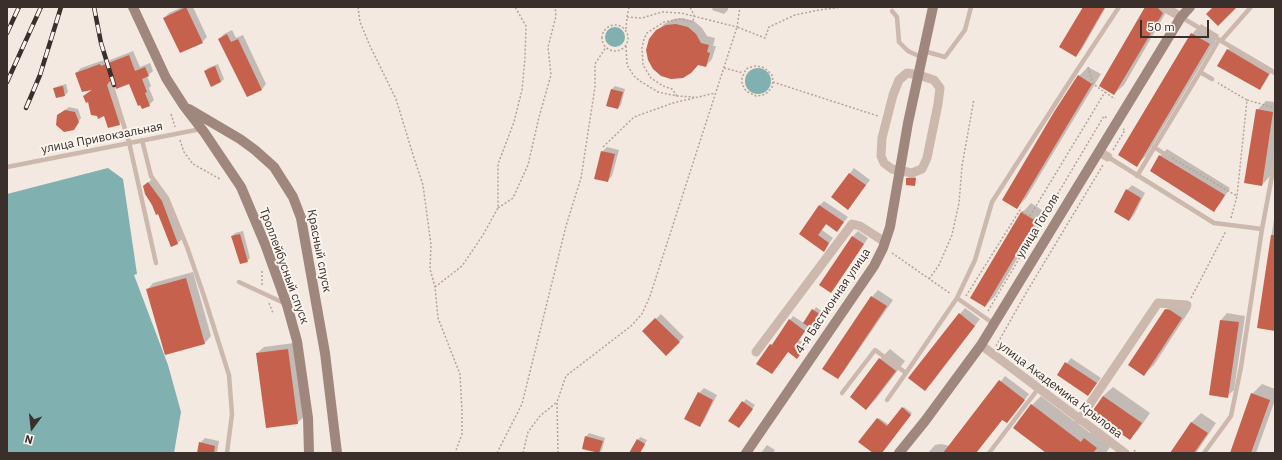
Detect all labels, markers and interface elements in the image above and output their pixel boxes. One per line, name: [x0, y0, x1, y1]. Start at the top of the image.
scale bar: [1142, 12, 1211, 38]
text: 50 m: [1147, 19, 1175, 34]
street label: улица Привокзальная: [40, 119, 164, 157]
street label: улица Гоголя: [1013, 191, 1063, 261]
street label: Троллейбусный спуск: [256, 206, 312, 326]
street label: Красный спуск: [304, 208, 334, 294]
street label: 4-я Бастионная улица: [792, 246, 874, 356]
street label: улица Академика Крылова: [995, 339, 1125, 441]
north arrow: [12, 408, 52, 448]
text: N: [23, 432, 35, 447]

